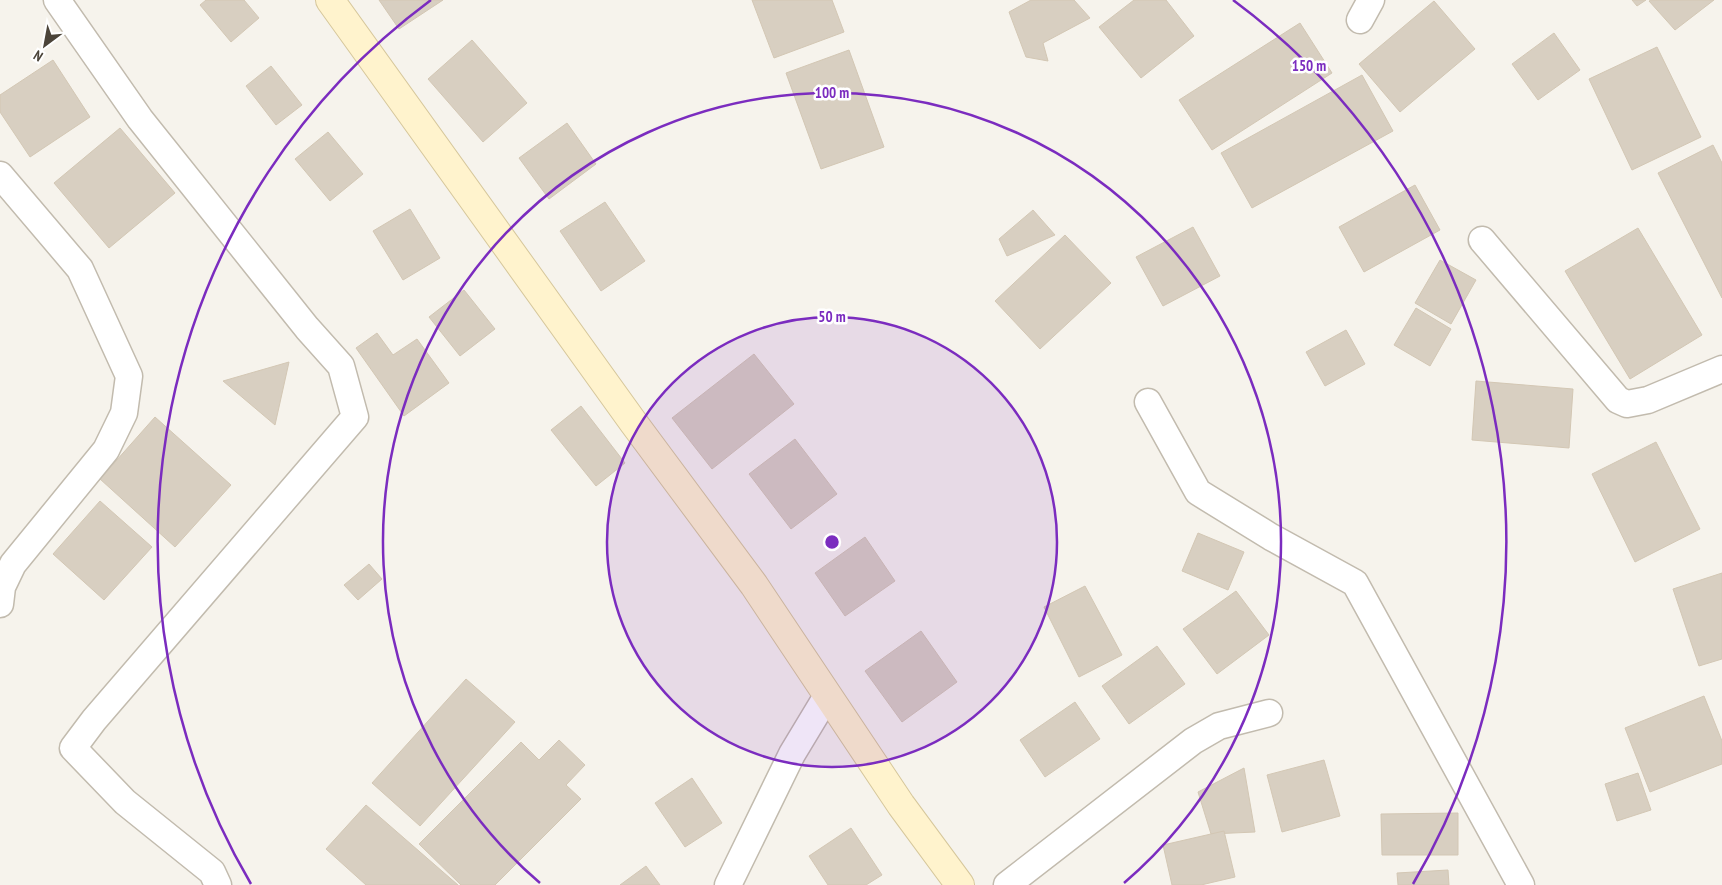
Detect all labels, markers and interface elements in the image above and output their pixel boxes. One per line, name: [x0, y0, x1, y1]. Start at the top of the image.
north arrow: [20, 20, 70, 70]
text: N: [30, 46, 46, 66]
text: 150 m: [1292, 56, 1326, 75]
text: 100 m: [815, 83, 849, 102]
text: 50 m: [818, 307, 846, 326]
centre of rings: [823, 533, 841, 551]

